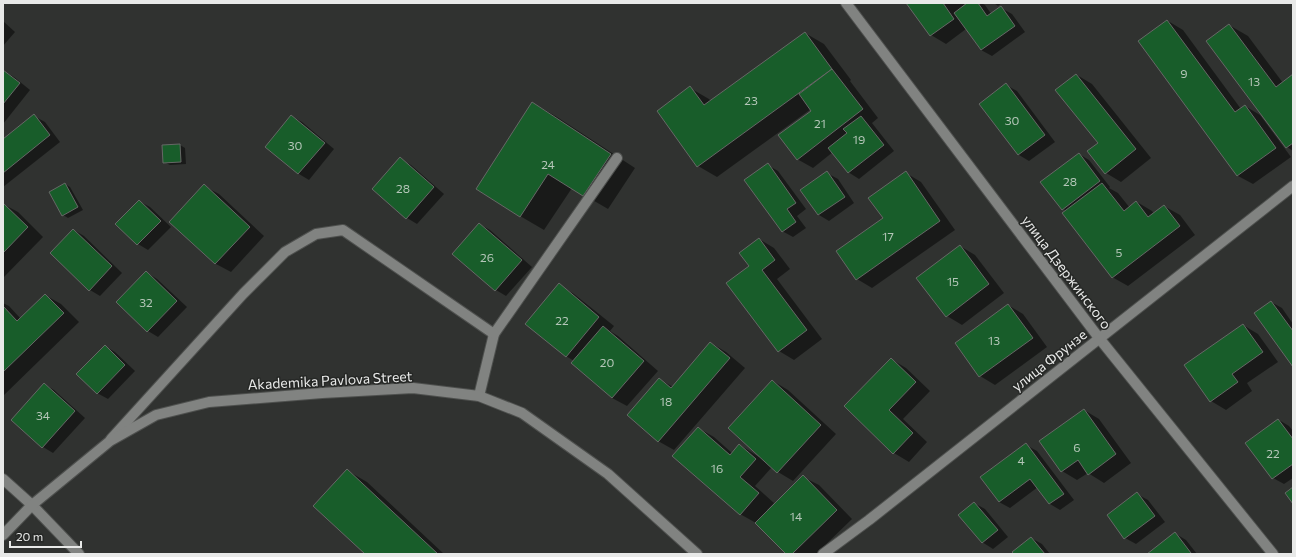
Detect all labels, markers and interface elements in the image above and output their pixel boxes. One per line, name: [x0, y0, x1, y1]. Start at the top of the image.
house number: 9: [1180, 66, 1188, 80]
house number: 13: [1248, 74, 1260, 88]
house number: 23: [744, 93, 758, 107]
house number: 30: [1005, 113, 1020, 127]
house number: 21: [814, 116, 826, 130]
house number: 19: [853, 132, 865, 146]
house number: 30: [288, 138, 303, 152]
house number: 24: [541, 157, 555, 171]
house number: 28: [1063, 174, 1077, 188]
house number: 28: [396, 181, 410, 195]
street label: улица Дзержинского: [1019, 212, 1115, 332]
house number: 17: [882, 229, 894, 243]
house number: 5: [1116, 245, 1123, 259]
house number: 26: [480, 250, 494, 264]
house number: 15: [947, 274, 959, 288]
house number: 32: [139, 295, 153, 309]
house number: 22: [555, 313, 569, 327]
street label: улица Фрунзе: [1008, 326, 1090, 394]
house number: 13: [988, 333, 1000, 347]
house number: 20: [600, 355, 614, 369]
street label: Akademika Pavlova Street: [247, 367, 413, 393]
house number: 18: [660, 394, 672, 408]
house number: 34: [36, 408, 50, 422]
house number: 6: [1073, 440, 1081, 454]
house number: 22: [1266, 446, 1280, 460]
house number: 4: [1017, 453, 1025, 467]
house number: 16: [711, 461, 723, 475]
house number: 14: [790, 509, 802, 523]
scale bar: [10, 523, 81, 549]
text: 20 m: [16, 529, 43, 543]

